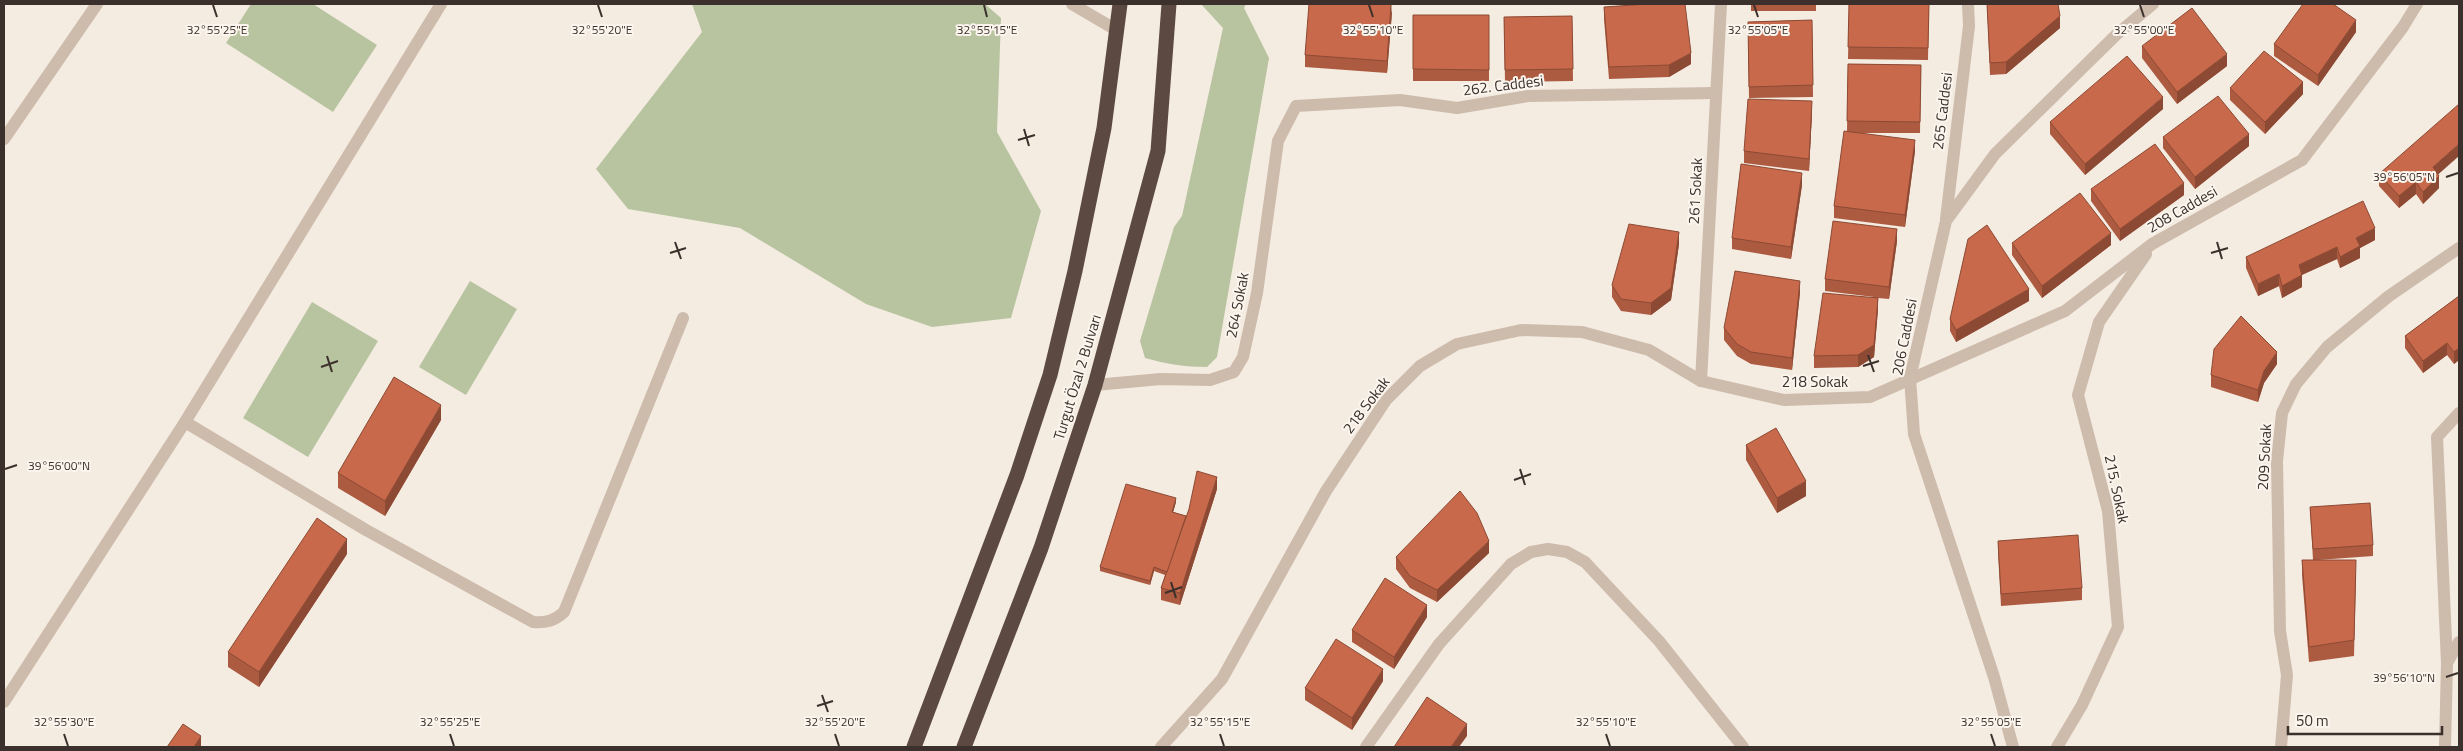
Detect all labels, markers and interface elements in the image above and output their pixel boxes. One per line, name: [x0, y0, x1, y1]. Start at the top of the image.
text: 32°55'25"E: [187, 20, 248, 39]
text: 32°55'20"E: [572, 20, 633, 39]
text: 32°55'15"E: [957, 20, 1018, 39]
text: 32°55'10"E: [1343, 20, 1404, 39]
text: 32°55'05"E: [1728, 20, 1789, 39]
text: 32°55'00"E: [2114, 20, 2175, 39]
street label: 262. Caddesi: [1461, 69, 1545, 101]
street label: 265 Caddesi: [1926, 71, 1958, 151]
street label: 261 Sokak: [1682, 157, 1708, 225]
text: 39°56'05"N: [2373, 167, 2435, 186]
street label: 208 Caddesi: [2143, 180, 2221, 238]
street label: 264 Sokak: [1219, 270, 1255, 340]
street label: 206 Caddesi: [1885, 297, 1923, 377]
street label: Turgut Özal 2 Bulvarı: [1047, 311, 1107, 443]
street label: 218 Sokak: [1782, 370, 1848, 393]
street label: 218 Sokak: [1337, 372, 1395, 438]
street label: 209 Sokak: [2251, 423, 2277, 491]
street label: 215. Sokak: [2099, 453, 2135, 525]
text: 39°56'00"N: [28, 456, 90, 475]
text: 39°56'10"N: [2373, 668, 2435, 687]
scale bar: [2288, 704, 2442, 736]
text: 50 m: [2296, 709, 2329, 732]
text: 32°55'30"E: [34, 712, 95, 731]
text: 32°55'25"E: [420, 712, 481, 731]
text: 32°55'20"E: [805, 712, 866, 731]
text: 32°55'15"E: [1190, 712, 1251, 731]
text: 32°55'10"E: [1576, 712, 1637, 731]
text: 32°55'05"E: [1961, 712, 2022, 731]

